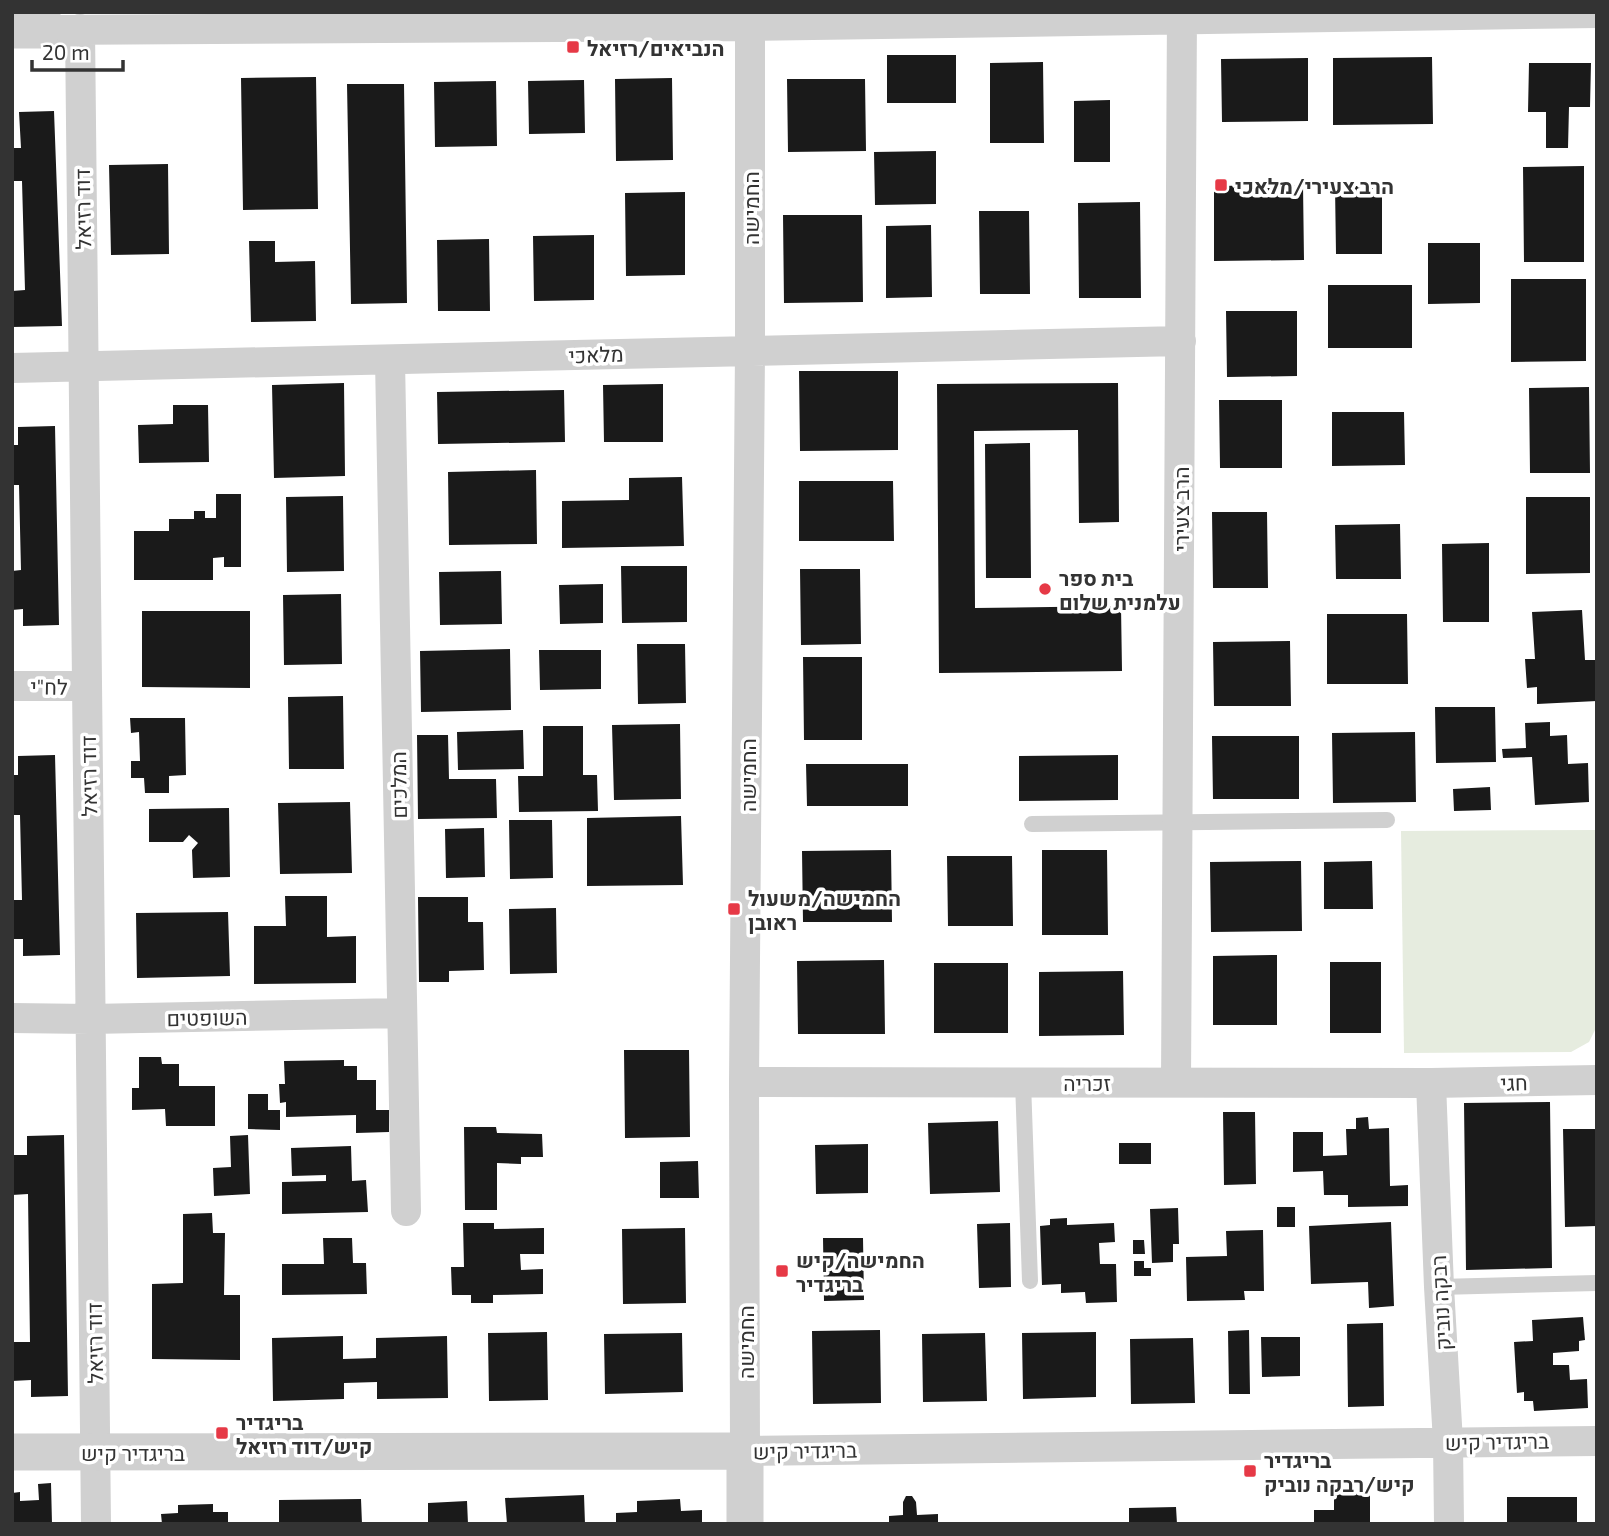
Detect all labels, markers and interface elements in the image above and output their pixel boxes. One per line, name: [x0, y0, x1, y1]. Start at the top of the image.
scale bar: [32, 28, 122, 72]
place label: הנביאים/רזיאל: [587, 35, 725, 60]
text: 20 m: [42, 39, 90, 64]
marker: הנביאים/רזיאל: [565, 39, 581, 55]
street label: דוד רזיאל: [69, 168, 95, 250]
street label: החמישה: [738, 171, 763, 245]
place label: הרב צעירי/מלאכי: [1235, 173, 1394, 198]
marker: הרב צעירי/מלאכי: [1213, 177, 1229, 193]
street label: מלאכי: [568, 341, 624, 367]
street label: הרב צעירי: [1168, 466, 1193, 552]
place label: בית ספר עלמנית שלום: [1059, 565, 1181, 614]
marker: בית ספר עלמנית שלום: [1037, 581, 1053, 597]
street label: לח"י: [30, 673, 68, 699]
street label: דוד רזיאל: [75, 735, 101, 817]
street label: החמישה: [735, 738, 760, 812]
street label: המלכים: [385, 751, 411, 819]
place label: החמישה/משעול ראובן: [748, 885, 901, 934]
marker: החמישה/משעול ראובן: [726, 901, 742, 917]
street label: השופטים: [166, 1004, 248, 1030]
street label: חגי: [1500, 1069, 1528, 1095]
street label: זכריה: [1063, 1070, 1111, 1095]
place label: החמישה/קיש בריגדיר: [796, 1247, 925, 1296]
street label: רבקה נוביק: [1425, 1255, 1455, 1351]
marker: החמישה/קיש בריגדיר: [774, 1263, 790, 1279]
street label: דוד רזיאל: [81, 1302, 107, 1384]
street label: החמישה: [733, 1305, 758, 1379]
place label: בריגדיר קיש/דוד רזיאל: [236, 1409, 372, 1458]
marker: בריגדיר קיש/דוד רזיאל: [214, 1425, 230, 1441]
street label: בריגדיר קיש: [1445, 1428, 1549, 1454]
street label: בריגדיר קיש: [753, 1437, 857, 1463]
street label: בריגדיר קיש: [81, 1440, 185, 1465]
place label: בריגדיר קיש/רבקה נוביק: [1264, 1447, 1415, 1496]
marker: בריגדיר קיש/רבקה נוביק: [1242, 1463, 1258, 1479]

